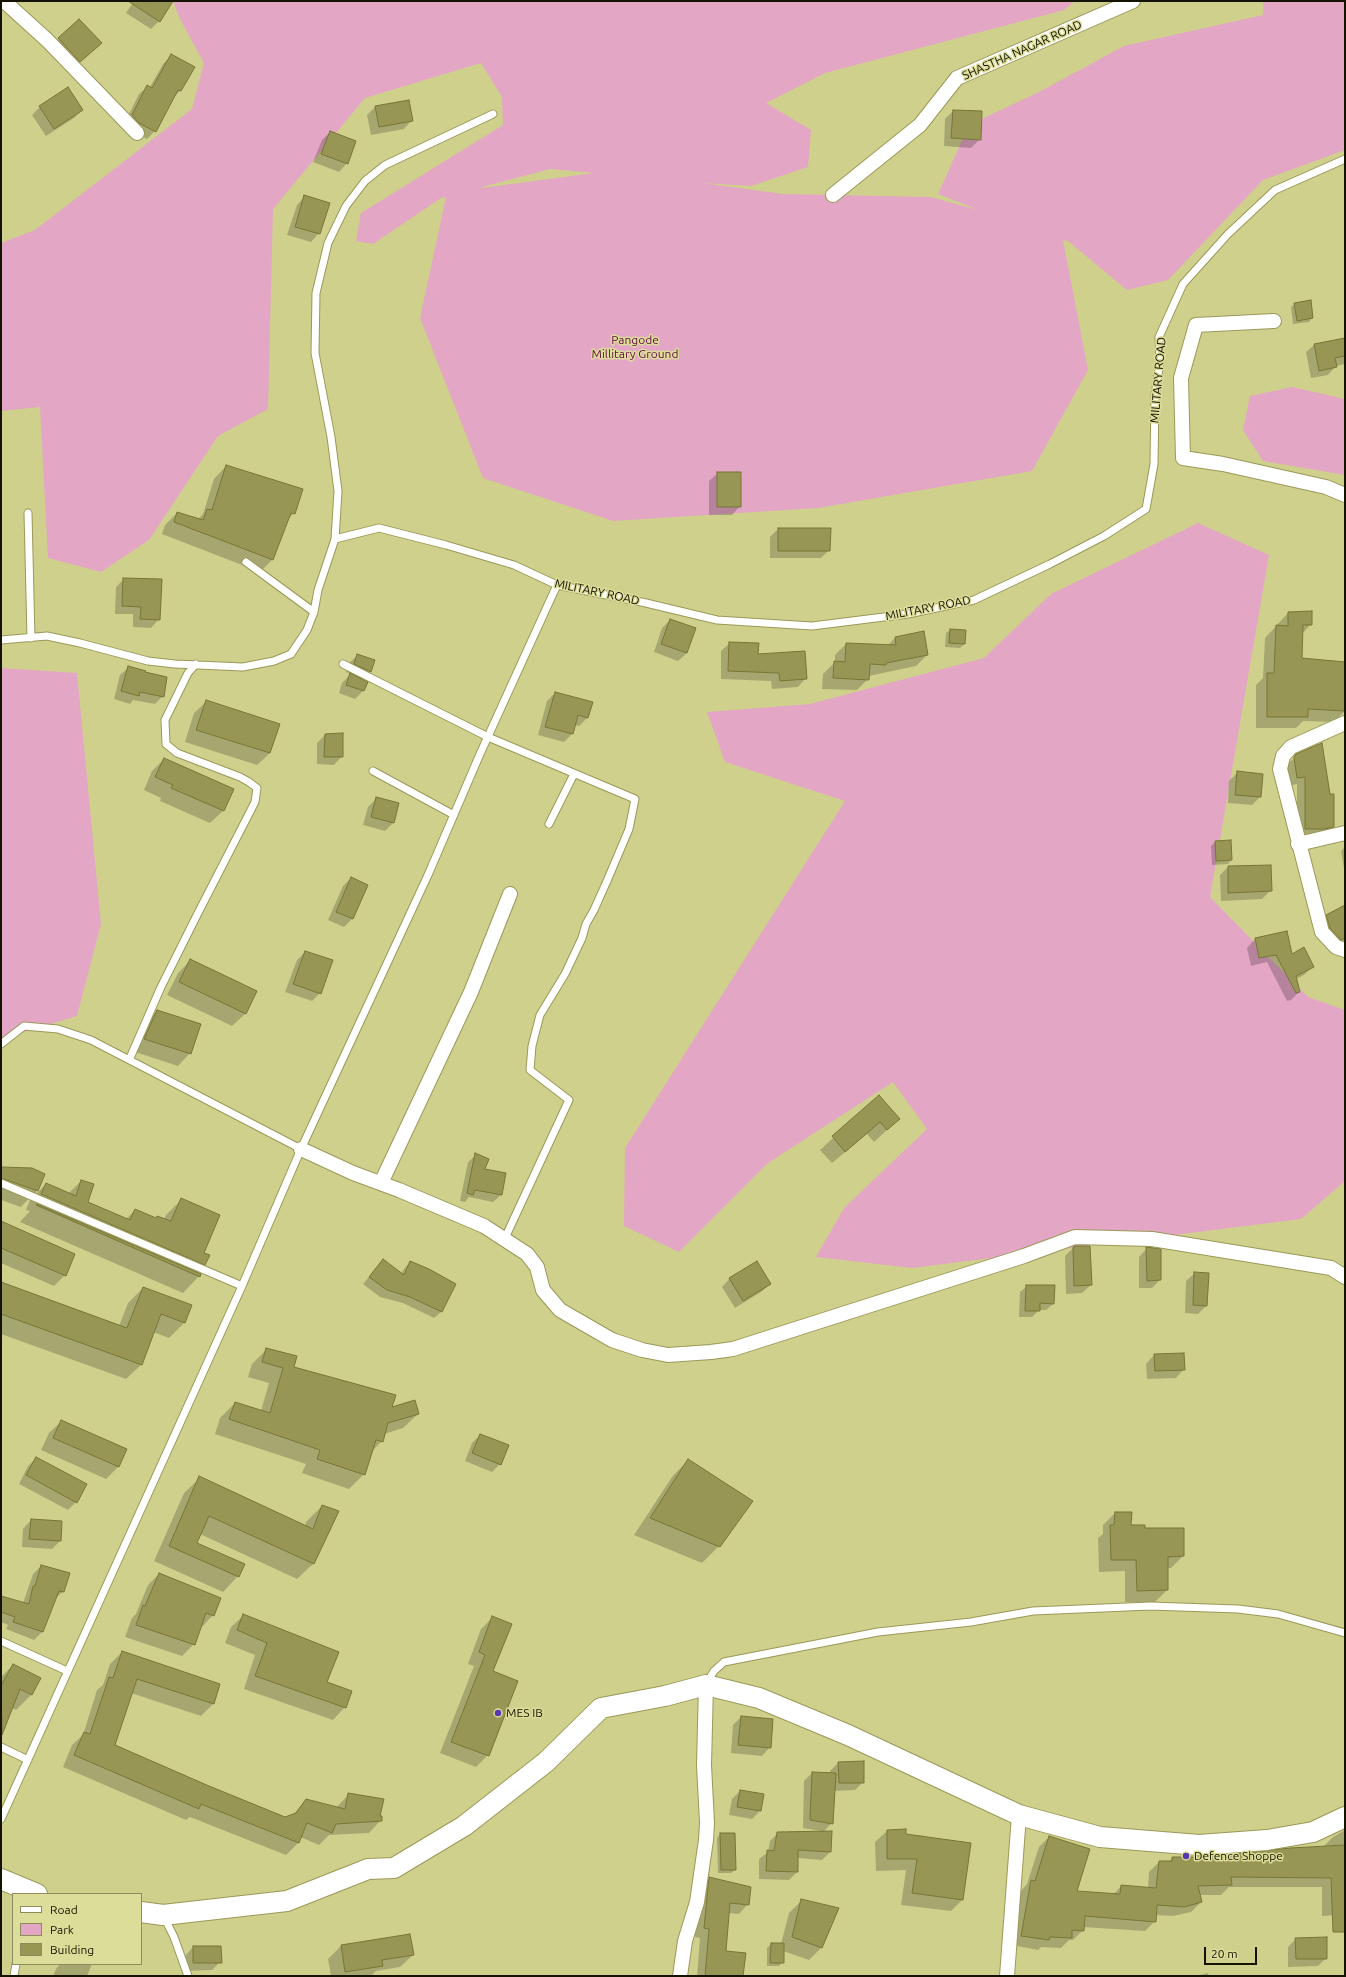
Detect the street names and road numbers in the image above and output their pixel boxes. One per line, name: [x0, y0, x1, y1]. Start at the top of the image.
street label: SHASTHA NAGAR ROAD: [960, 17, 1084, 83]
street label: MILITARY ROAD: [1147, 336, 1169, 424]
street label: MILITARY ROAD: [553, 576, 641, 608]
street label: MILITARY ROAD: [884, 593, 972, 623]

